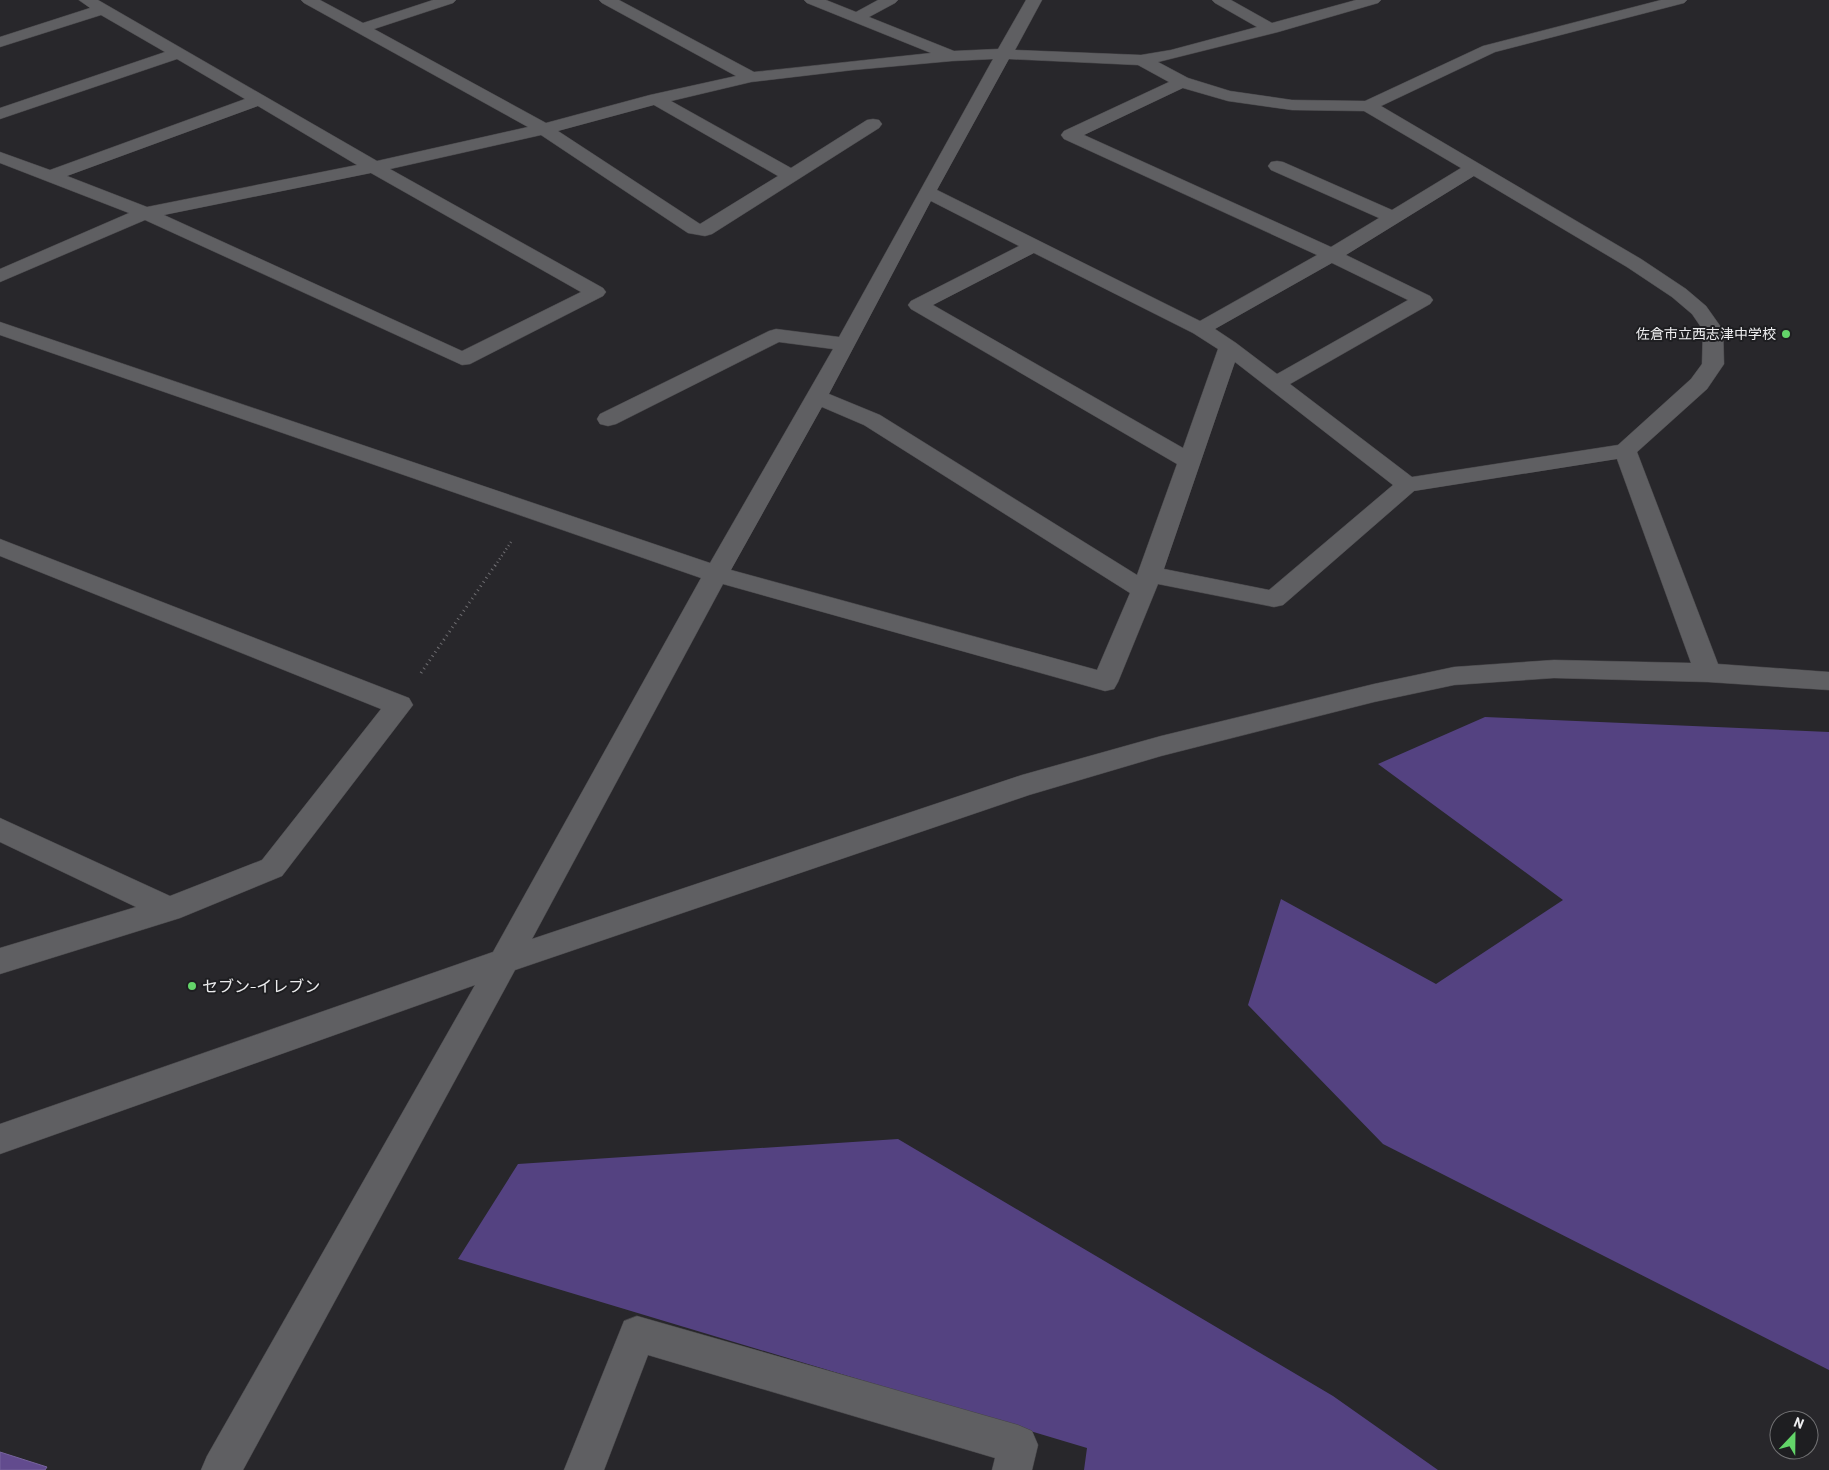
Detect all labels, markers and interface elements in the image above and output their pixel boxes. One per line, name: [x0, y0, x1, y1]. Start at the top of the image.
place label: 佐倉市立西志津中学校: [1636, 325, 1776, 342]
marker: 佐倉市立西志津中学校: [1780, 328, 1792, 340]
place label: セブン-イレブン: [202, 976, 320, 995]
marker: セブン-イレブン: [186, 980, 198, 992]
north arrow: [1769, 1410, 1819, 1460]
text: N: [1792, 1413, 1807, 1432]

